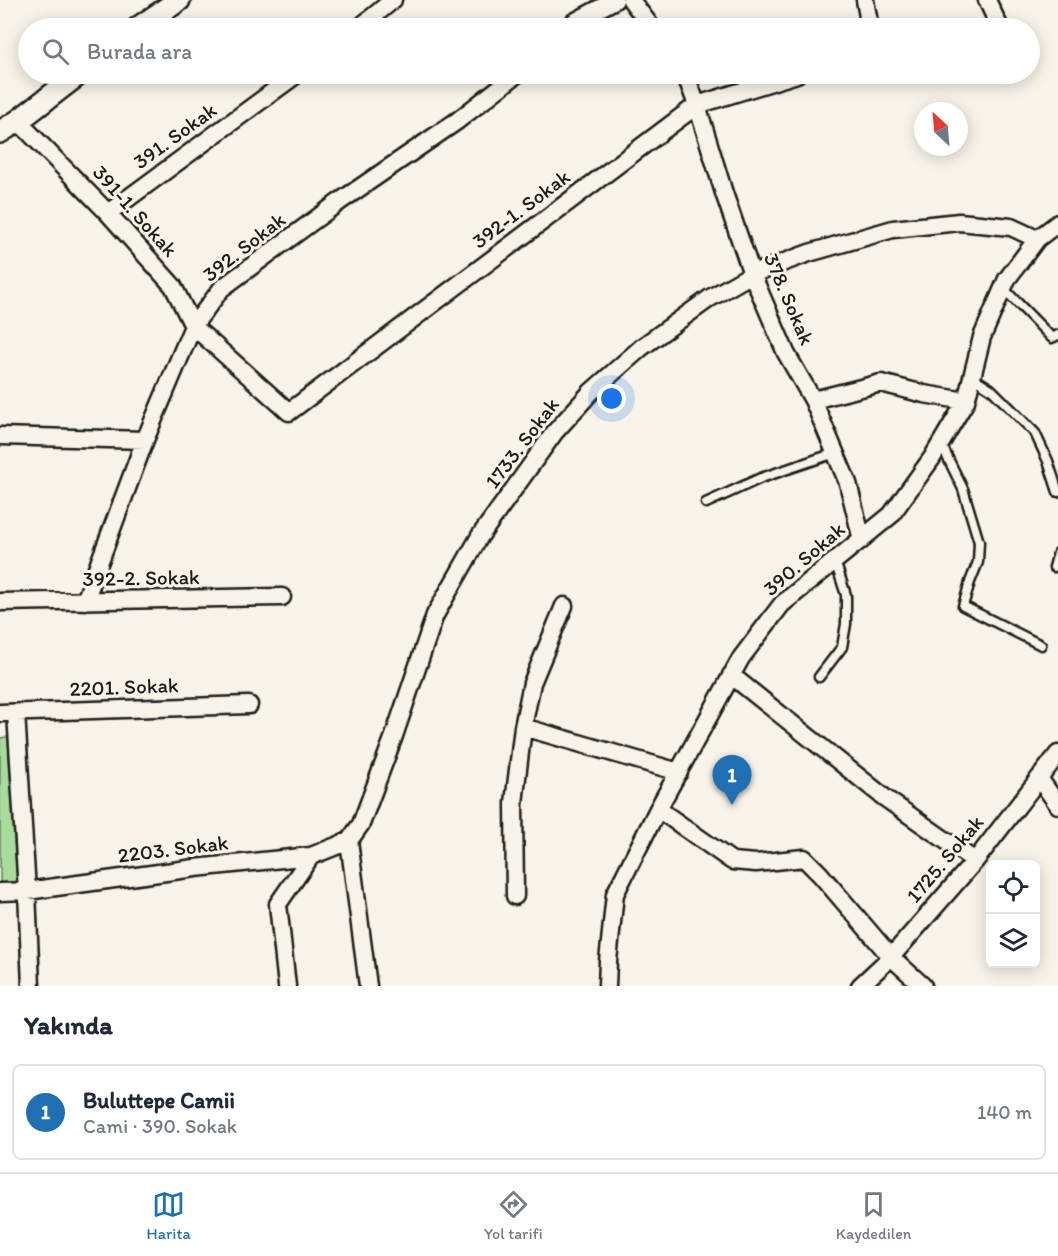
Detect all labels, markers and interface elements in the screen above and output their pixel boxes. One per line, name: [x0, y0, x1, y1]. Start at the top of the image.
search box: [18, 18, 1040, 84]
icon: search: [39, 35, 72, 68]
text: Burada ara: [87, 38, 192, 65]
street label: 391. Sokak: [128, 97, 221, 174]
north arrow: [914, 102, 968, 156]
street label: 391-1. Sokak: [88, 160, 183, 262]
street label: 392-1. Sokak: [467, 164, 575, 253]
street label: 392. Sokak: [197, 206, 290, 287]
street label: 378. Sokak: [759, 249, 820, 349]
your location: [597, 384, 626, 413]
street label: 1733. Sokak: [479, 392, 564, 493]
street label: 390. Sokak: [758, 516, 850, 601]
street label: 392-2. Sokak: [82, 564, 200, 591]
street label: 2201. Sokak: [69, 672, 179, 701]
pin: 1: [712, 756, 752, 805]
street label: 1725. Sokak: [901, 810, 989, 908]
street label: 2203. Sokak: [116, 829, 230, 868]
map controls: [986, 860, 1040, 968]
button: locate: [986, 860, 1040, 914]
button: layers: [986, 914, 1040, 968]
text: Yakında: [24, 1009, 113, 1041]
text: Buluttepe Camii: [83, 1087, 235, 1114]
text: 1: [41, 1100, 50, 1124]
text: 140 m: [977, 1100, 1032, 1124]
text: Cami · 390. Sokak: [83, 1114, 237, 1138]
tab: Harita: [147, 1188, 191, 1243]
tab: Yol tarifi: [484, 1188, 543, 1243]
tab: Kaydedilen: [836, 1188, 911, 1243]

